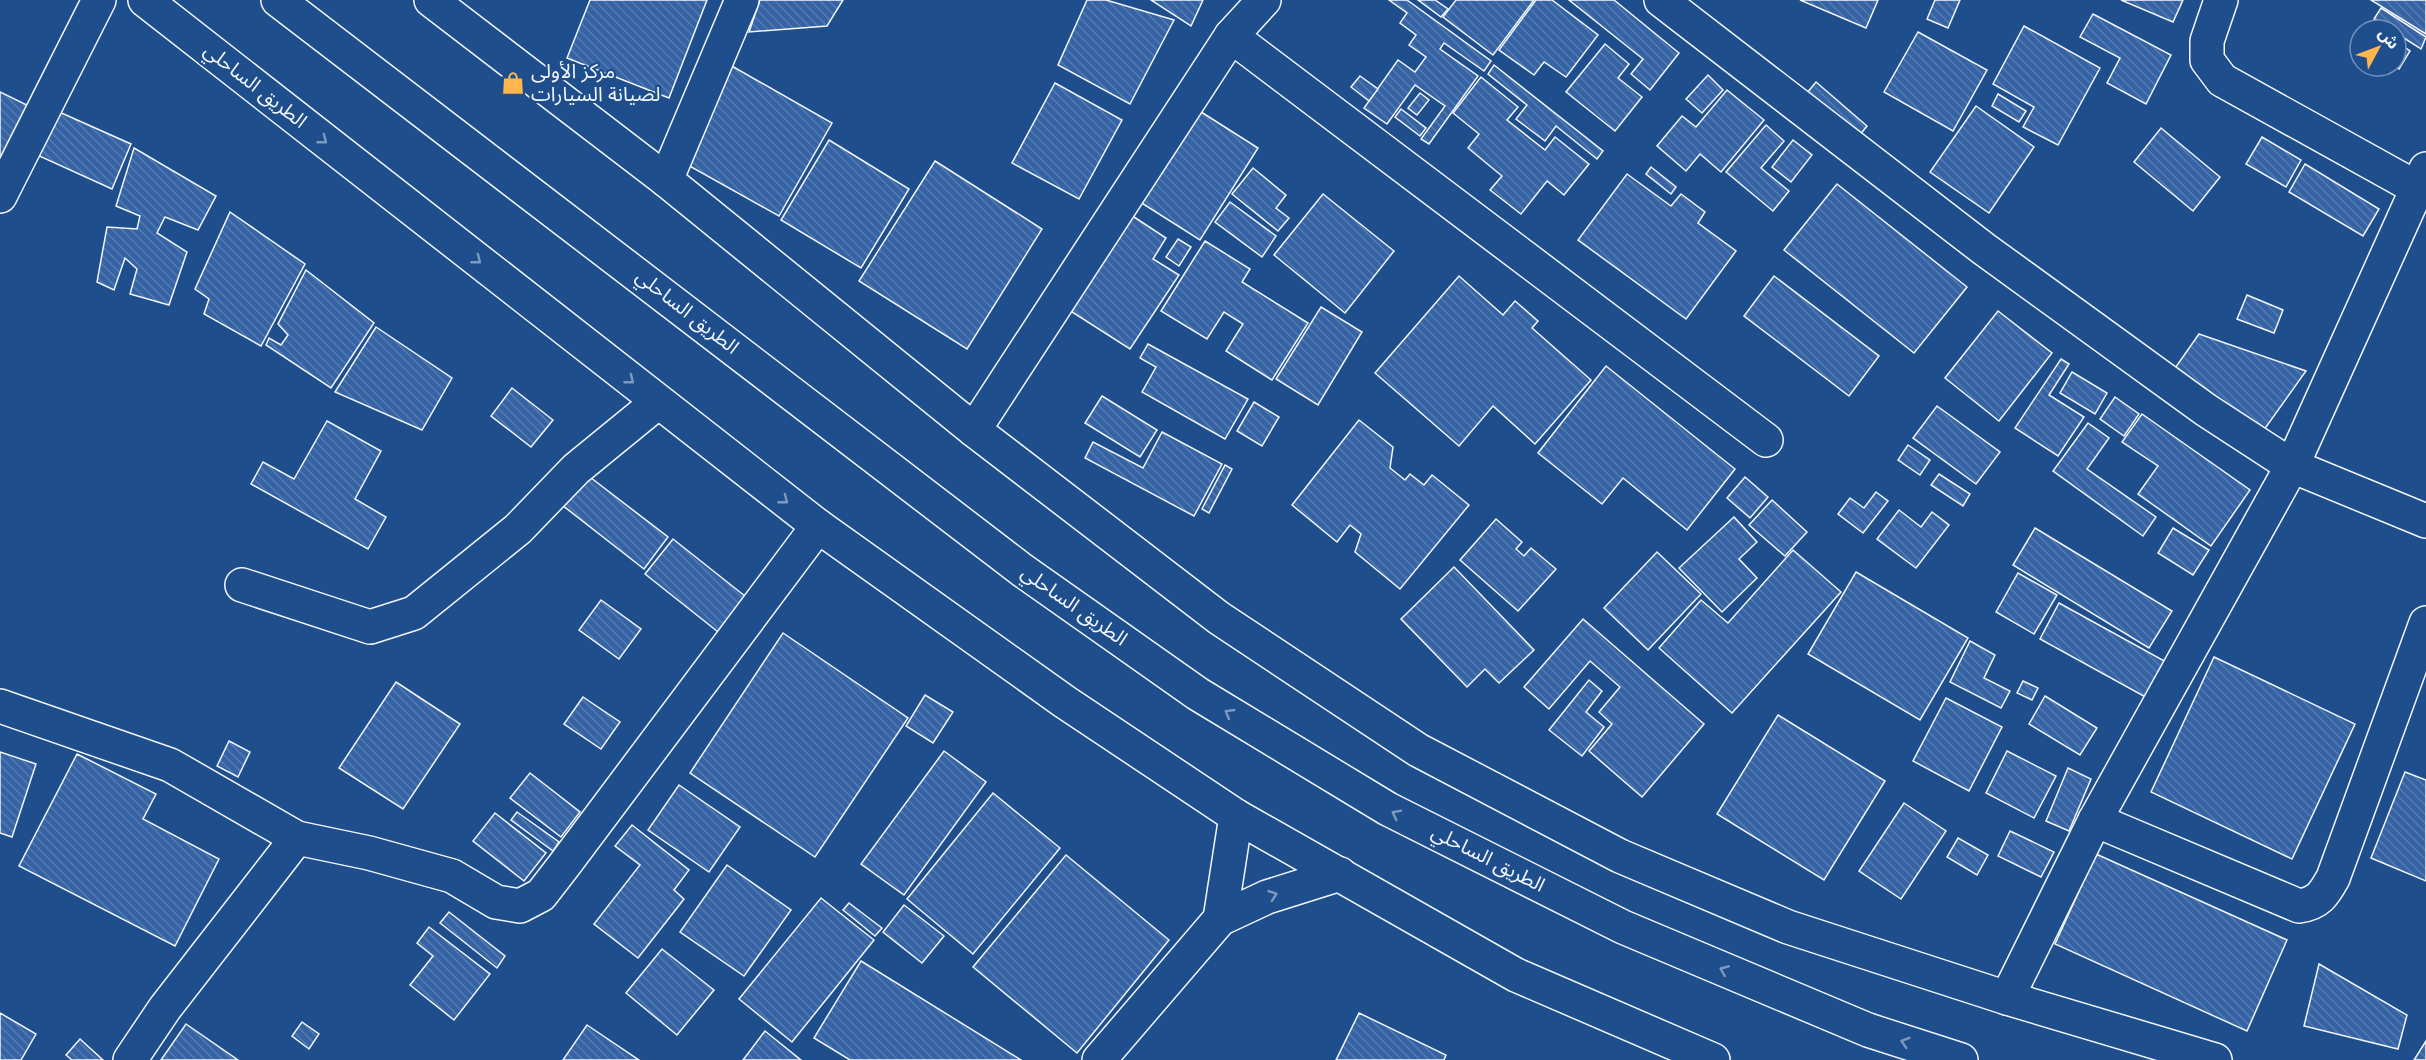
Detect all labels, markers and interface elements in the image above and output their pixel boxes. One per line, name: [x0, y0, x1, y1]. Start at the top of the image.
north arrow: [2348, 18, 2408, 78]
text: ش: [2369, 19, 2409, 58]
street label: الطريق الساحلي: [193, 31, 317, 141]
place label: مركز الأولى لصيانة السيارات: [531, 51, 660, 116]
shop icon: مركز الأولى لصيانة السيارات: [500, 70, 526, 96]
one-way arrow: [317, 132, 328, 143]
one-way arrow: [470, 252, 481, 263]
street label: الطريق الساحلي: [625, 257, 749, 367]
one-way arrow: [624, 372, 635, 383]
one-way arrow: [777, 492, 788, 503]
street label: الطريق الساحلي: [1011, 553, 1137, 659]
one-way arrow: [1225, 709, 1235, 720]
one-way arrow: [1392, 809, 1403, 821]
street label: الطريق الساحلي: [1423, 812, 1553, 906]
one-way arrow: [1267, 890, 1278, 903]
one-way arrow: [1719, 965, 1730, 977]
one-way arrow: [1900, 1037, 1911, 1049]

